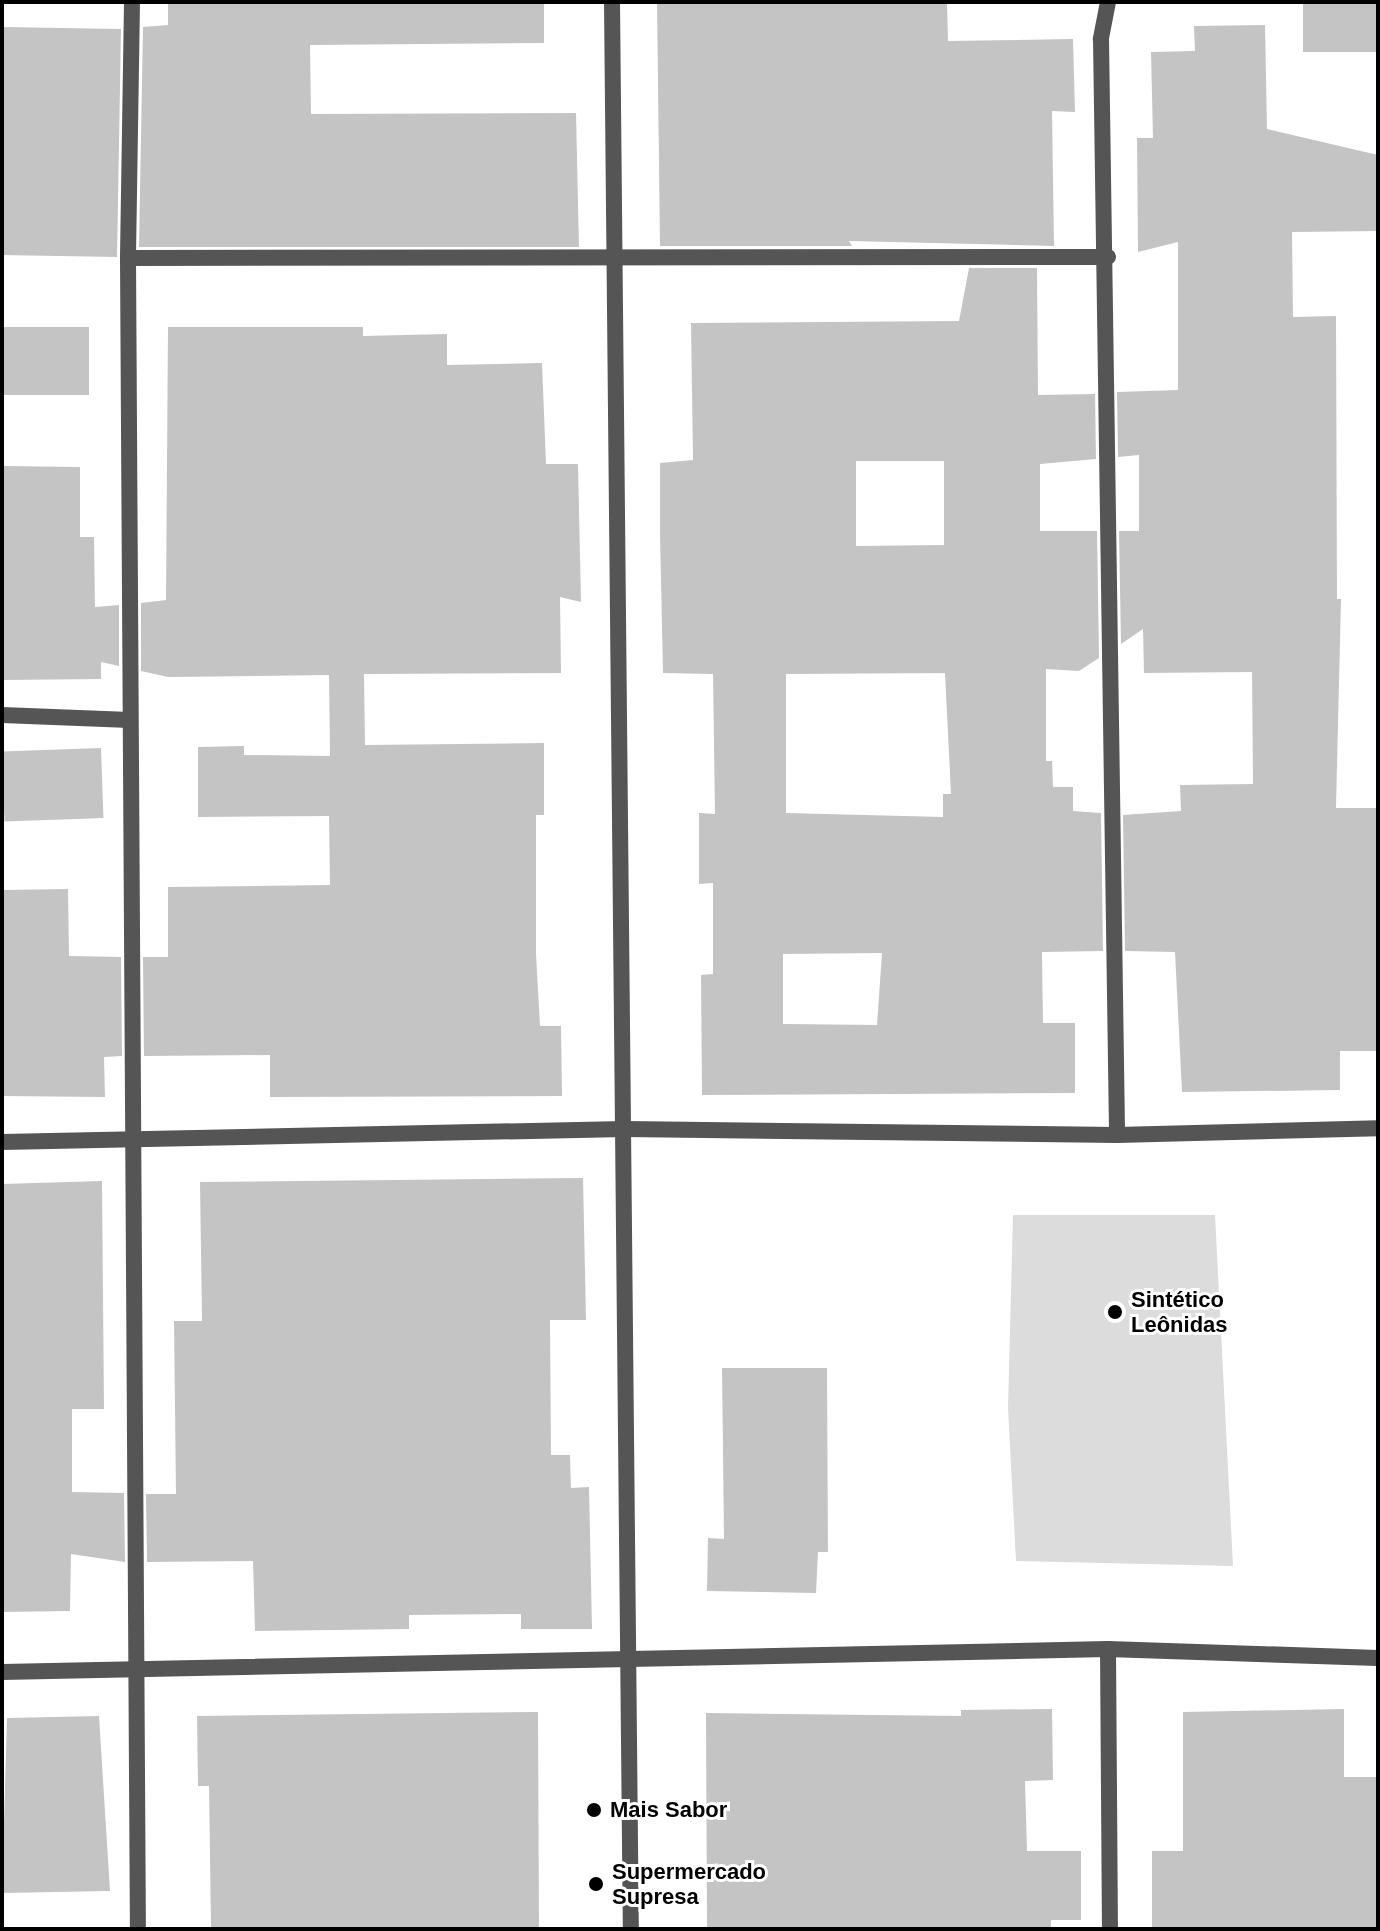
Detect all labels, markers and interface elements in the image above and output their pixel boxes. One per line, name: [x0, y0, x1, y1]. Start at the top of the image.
place label: Sintético Leônidas: [1131, 1286, 1228, 1338]
marker: Sintético Leônidas: [1106, 1303, 1124, 1321]
place label: Mais Sabor: [610, 1797, 727, 1823]
marker: Mais Sabor: [585, 1801, 603, 1819]
place label: Supermercado Supresa: [612, 1858, 766, 1910]
marker: Supermercado Supresa: [587, 1875, 605, 1893]

